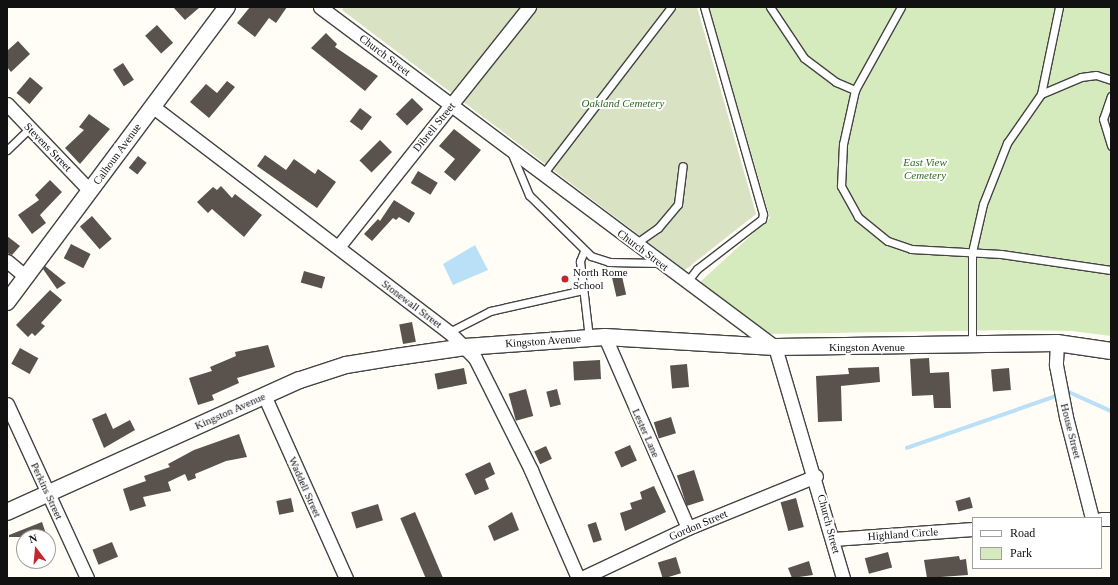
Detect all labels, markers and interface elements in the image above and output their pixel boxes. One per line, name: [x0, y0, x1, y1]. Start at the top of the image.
street label: Church Street: [357, 31, 413, 79]
park label: Oakland Cemetery: [582, 96, 664, 110]
street label: Dibrell Street: [410, 100, 458, 154]
street label: Stevens Street: [22, 120, 74, 174]
street label: Calhoun Avenue: [90, 120, 144, 188]
park label: East View Cemetery: [903, 156, 947, 182]
street label: Church Street: [615, 226, 671, 274]
place label: North Rome School: [573, 266, 628, 292]
marker: North Rome School: [560, 274, 570, 284]
street label: Stonewall Street: [379, 277, 445, 331]
street label: Kingston Avenue: [504, 332, 582, 350]
street label: Kingston Avenue: [829, 340, 905, 354]
street label: Kingston Avenue: [192, 389, 268, 433]
street label: House Street: [1058, 402, 1084, 460]
street label: Lester Lane: [629, 406, 663, 460]
street label: Waddell Street: [286, 455, 324, 519]
street label: Perkins Street: [28, 460, 66, 522]
street label: Church Street: [815, 493, 843, 555]
street label: Gordon Street: [667, 507, 729, 543]
legend: [972, 517, 1102, 569]
street label: Highland Circle: [867, 525, 939, 543]
text: Road: [1010, 526, 1035, 540]
north arrow: [16, 529, 56, 569]
text: N: [27, 532, 38, 545]
text: Park: [1010, 546, 1032, 560]

